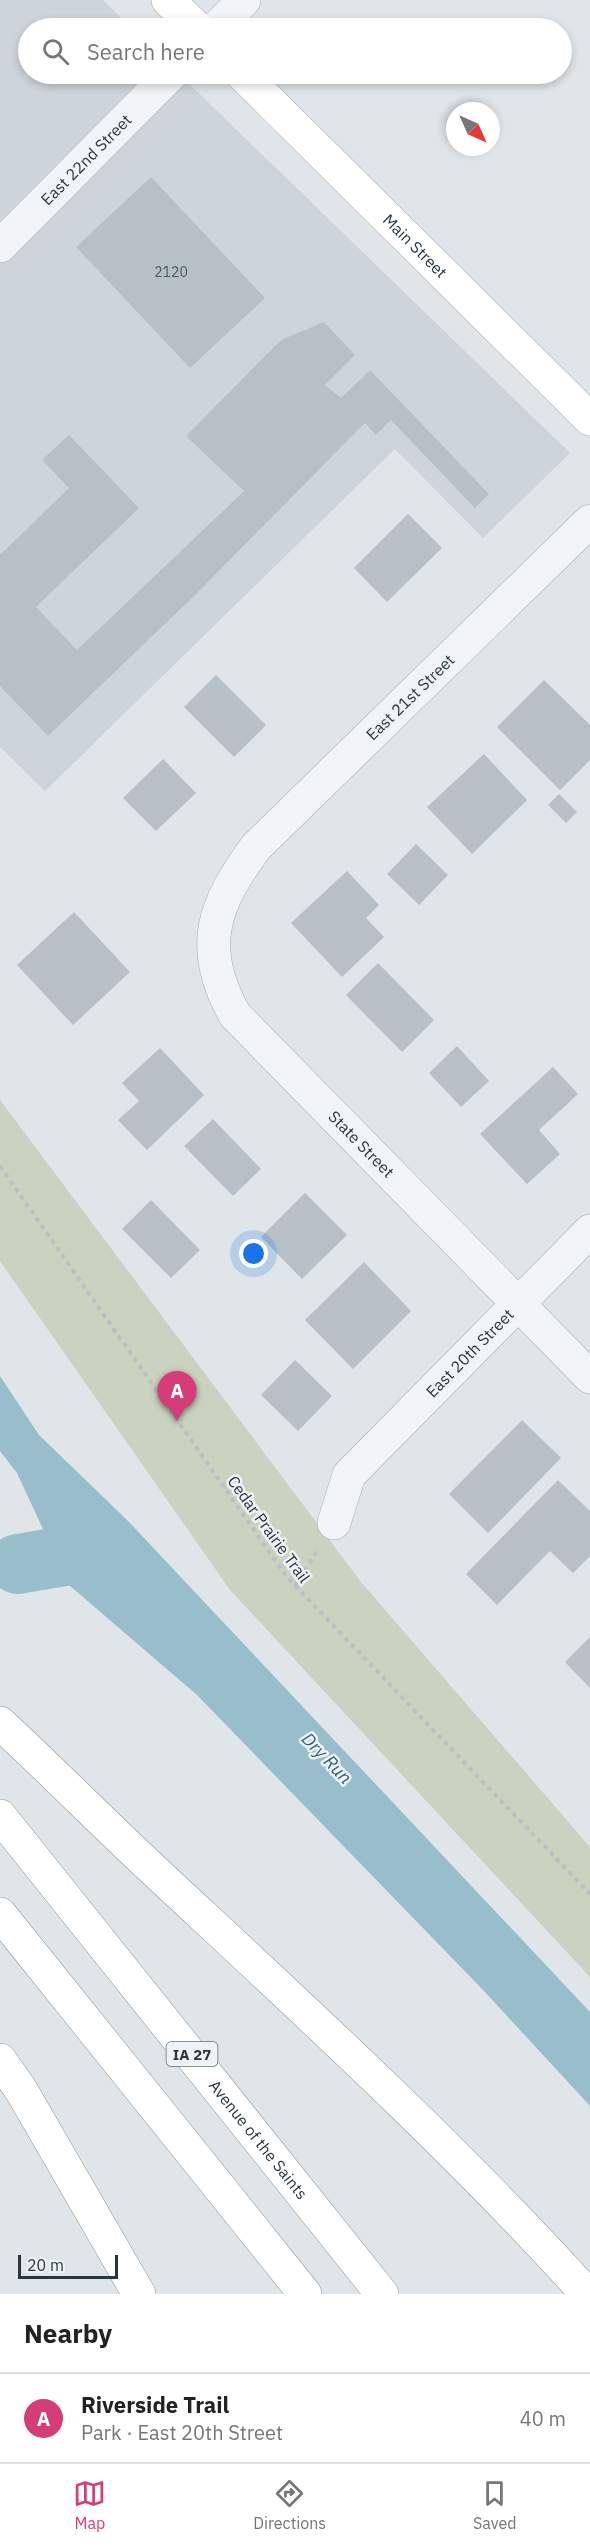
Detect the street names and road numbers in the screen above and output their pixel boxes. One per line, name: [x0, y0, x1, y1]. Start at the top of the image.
street label: East 22nd Street: [37, 110, 136, 209]
street label: Main Street: [379, 210, 452, 282]
street label: East 21st Street: [362, 650, 458, 744]
street label: State Street: [324, 1106, 399, 1181]
street label: East 20th Street: [422, 1304, 518, 1401]
street label: Cedar Prairie Trail: [223, 1471, 315, 1587]
road number: IA 27: [166, 2042, 218, 2066]
street label: Avenue of the Saints: [205, 2076, 312, 2203]

